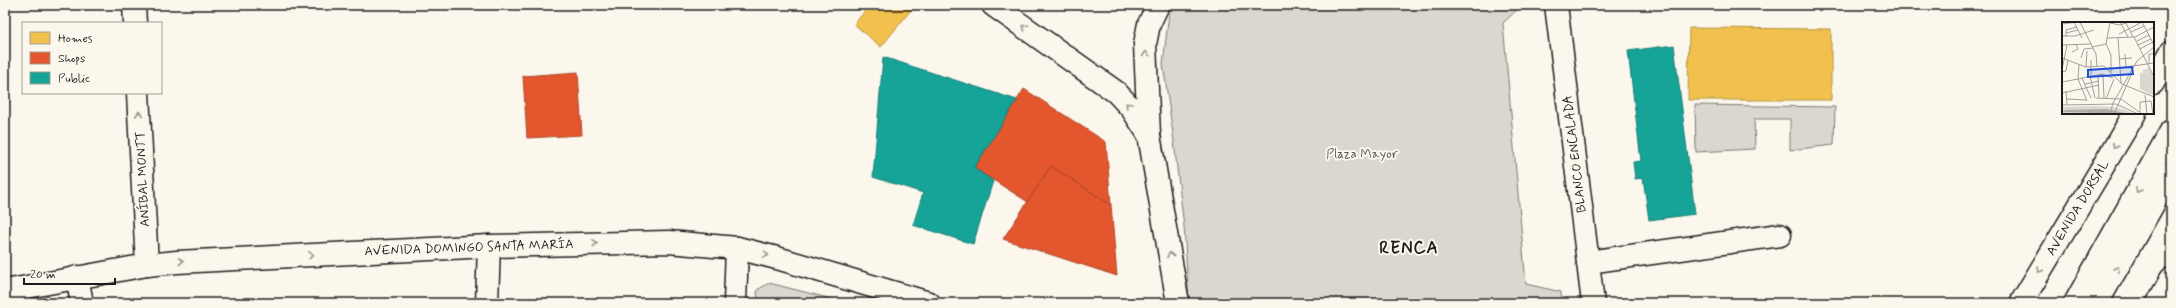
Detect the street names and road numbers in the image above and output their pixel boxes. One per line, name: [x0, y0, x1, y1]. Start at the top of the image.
street label: BLANCO ENCALADA: [1559, 94, 1591, 214]
street label: ANÍBAL MONTT: [131, 131, 154, 227]
street label: AVENIDA DORSAL: [2043, 157, 2113, 259]
street label: AVENIDA DOMINGO SANTA MARÍA: [364, 235, 574, 260]

